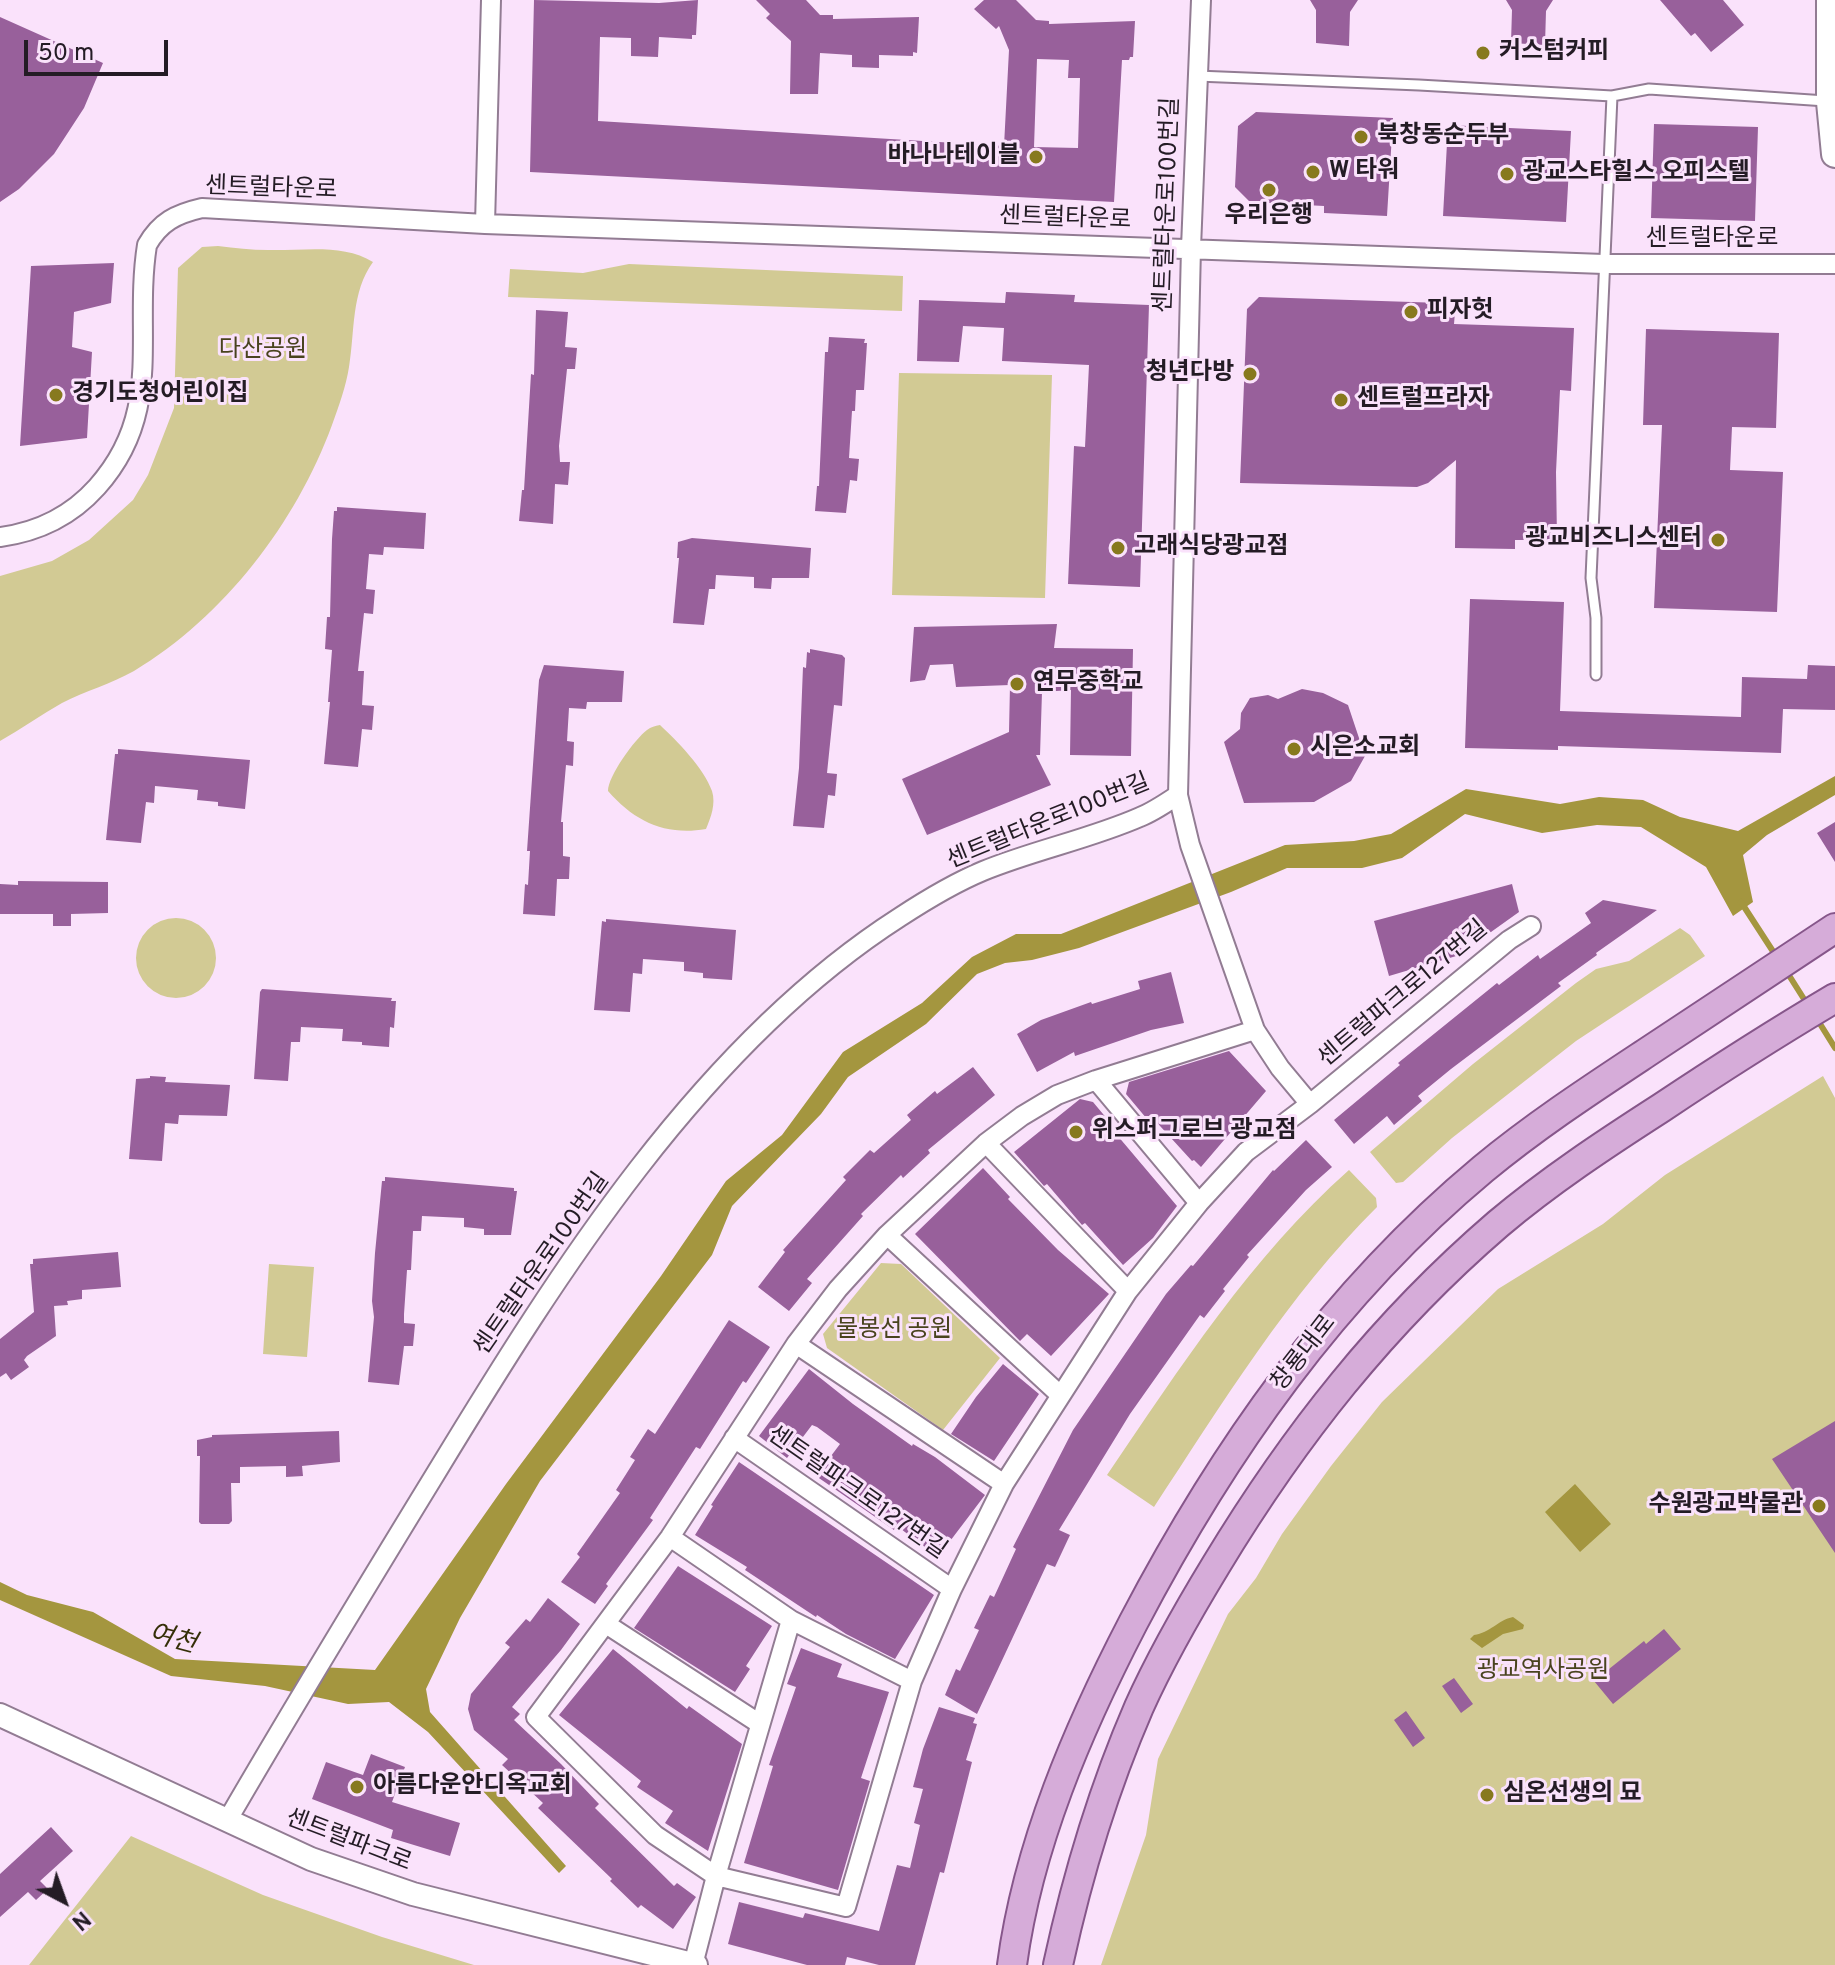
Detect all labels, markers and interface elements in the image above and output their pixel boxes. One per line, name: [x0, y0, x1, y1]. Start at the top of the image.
scale bar: [28, 24, 172, 74]
text: 50 m: [38, 39, 94, 69]
place label: 커스텀커피: [1499, 39, 1609, 67]
marker: 커스텀커피: [1474, 44, 1492, 62]
street label: 센트럴타운로100번길: [1151, 96, 1187, 314]
place label: 북창동순두부: [1377, 123, 1509, 151]
marker: 북창동순두부: [1352, 128, 1370, 146]
place label: 바나나테이블: [888, 143, 1020, 171]
marker: 바나나테이블: [1027, 148, 1045, 166]
place label: W 타워: [1329, 158, 1400, 186]
place label: 광교스타힐스 오피스텔: [1523, 160, 1750, 188]
marker: W 타워: [1304, 163, 1322, 181]
marker: 광교스타힐스 오피스텔: [1498, 165, 1516, 183]
street label: 센트럴타운로: [204, 173, 338, 207]
marker: 우리은행: [1260, 181, 1278, 199]
street label: 센트럴타운로: [998, 203, 1132, 237]
place label: 우리은행: [1225, 203, 1313, 231]
street label: 센트럴타운로: [1646, 226, 1778, 254]
place label: 피자헛: [1427, 298, 1493, 326]
marker: 피자헛: [1402, 303, 1420, 321]
park label: 다산공원: [219, 337, 307, 365]
place label: 청년다방: [1146, 360, 1234, 388]
marker: 청년다방: [1241, 365, 1259, 383]
place label: 경기도청어린이집: [72, 381, 249, 409]
marker: 경기도청어린이집: [47, 386, 65, 404]
place label: 센트럴프라자: [1357, 386, 1489, 414]
marker: 센트럴프라자: [1332, 391, 1350, 409]
place label: 광교비즈니스센터: [1525, 526, 1702, 554]
marker: 광교비즈니스센터: [1709, 531, 1727, 549]
place label: 고래식당광교점: [1134, 534, 1289, 562]
marker: 고래식당광교점: [1109, 539, 1127, 557]
place label: 연무중학교: [1033, 670, 1143, 698]
marker: 연무중학교: [1008, 675, 1026, 693]
place label: 시은소교회: [1310, 735, 1420, 763]
marker: 시은소교회: [1285, 740, 1303, 758]
street label: 센트럴타운로100번길: [943, 769, 1155, 877]
street label: 센트럴파크로127번길: [1313, 916, 1495, 1074]
place label: 위스퍼그로브 광교점: [1092, 1118, 1297, 1146]
marker: 위스퍼그로브 광교점: [1067, 1123, 1085, 1141]
street label: 센트럴타운로100번길: [469, 1168, 617, 1362]
street label: 창룡대로: [1266, 1310, 1344, 1398]
park label: 물봉선 공원: [836, 1317, 952, 1345]
street label: 센트럴파크로127번길: [761, 1421, 951, 1567]
place label: 수원광교박물관: [1648, 1492, 1803, 1520]
marker: 수원광교박물관: [1810, 1497, 1828, 1515]
water label: 여천: [145, 1620, 199, 1662]
park label: 광교역사공원: [1477, 1658, 1609, 1686]
place label: 아름다운안디옥교회: [373, 1773, 572, 1801]
marker: 아름다운안디옥교회: [348, 1778, 366, 1796]
place label: 심온선생의 묘: [1503, 1781, 1641, 1809]
marker: 심온선생의 묘: [1478, 1786, 1496, 1804]
street label: 센트럴파크로: [281, 1805, 415, 1879]
north arrow: [24, 1861, 104, 1941]
text: N: [65, 1904, 95, 1935]

